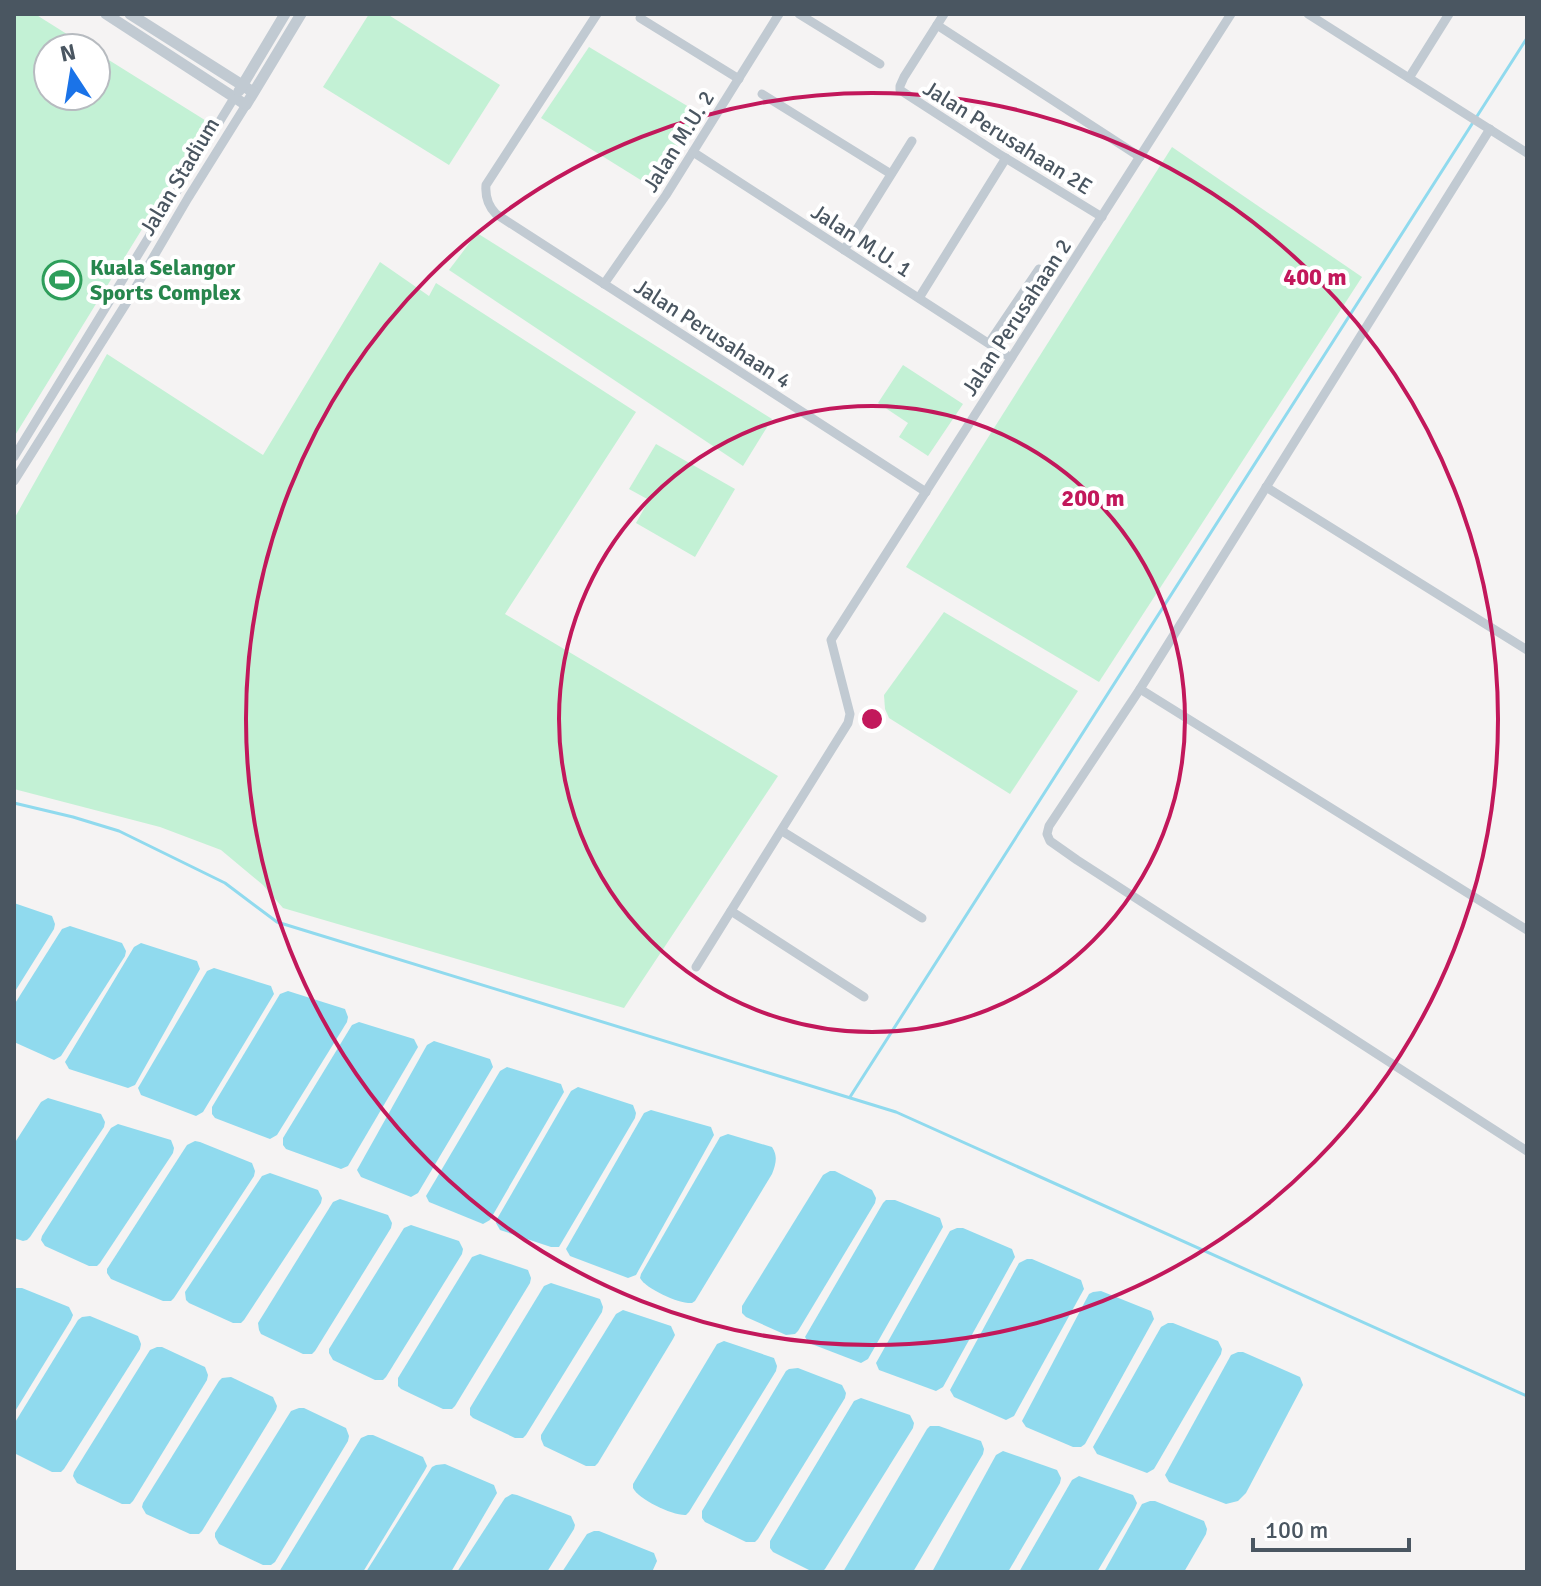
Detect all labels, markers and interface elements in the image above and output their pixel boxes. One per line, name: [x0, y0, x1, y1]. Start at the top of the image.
north arrow: [32, 32, 112, 112]
text: N: [58, 38, 78, 68]
street label: Jalan Perusahaan 2E: [918, 75, 1097, 200]
street label: Jalan M.U. 2: [637, 85, 720, 197]
street label: Jalan Stadium: [134, 112, 225, 240]
street label: Jalan M.U. 1: [806, 198, 917, 283]
street label: Jalan Perusahaan 2: [956, 234, 1077, 401]
place label: Kuala Selangor Sports Complex: [90, 254, 241, 306]
sports icon: Kuala Selangor Sports Complex: [41, 259, 83, 301]
text: 400 m: [1283, 262, 1347, 292]
street label: Jalan Perusahaan 4: [629, 273, 796, 394]
text: 200 m: [1061, 483, 1125, 513]
centre of rings: [858, 705, 886, 733]
scale bar: [1253, 1502, 1409, 1552]
text: 100 m: [1265, 1515, 1328, 1545]

